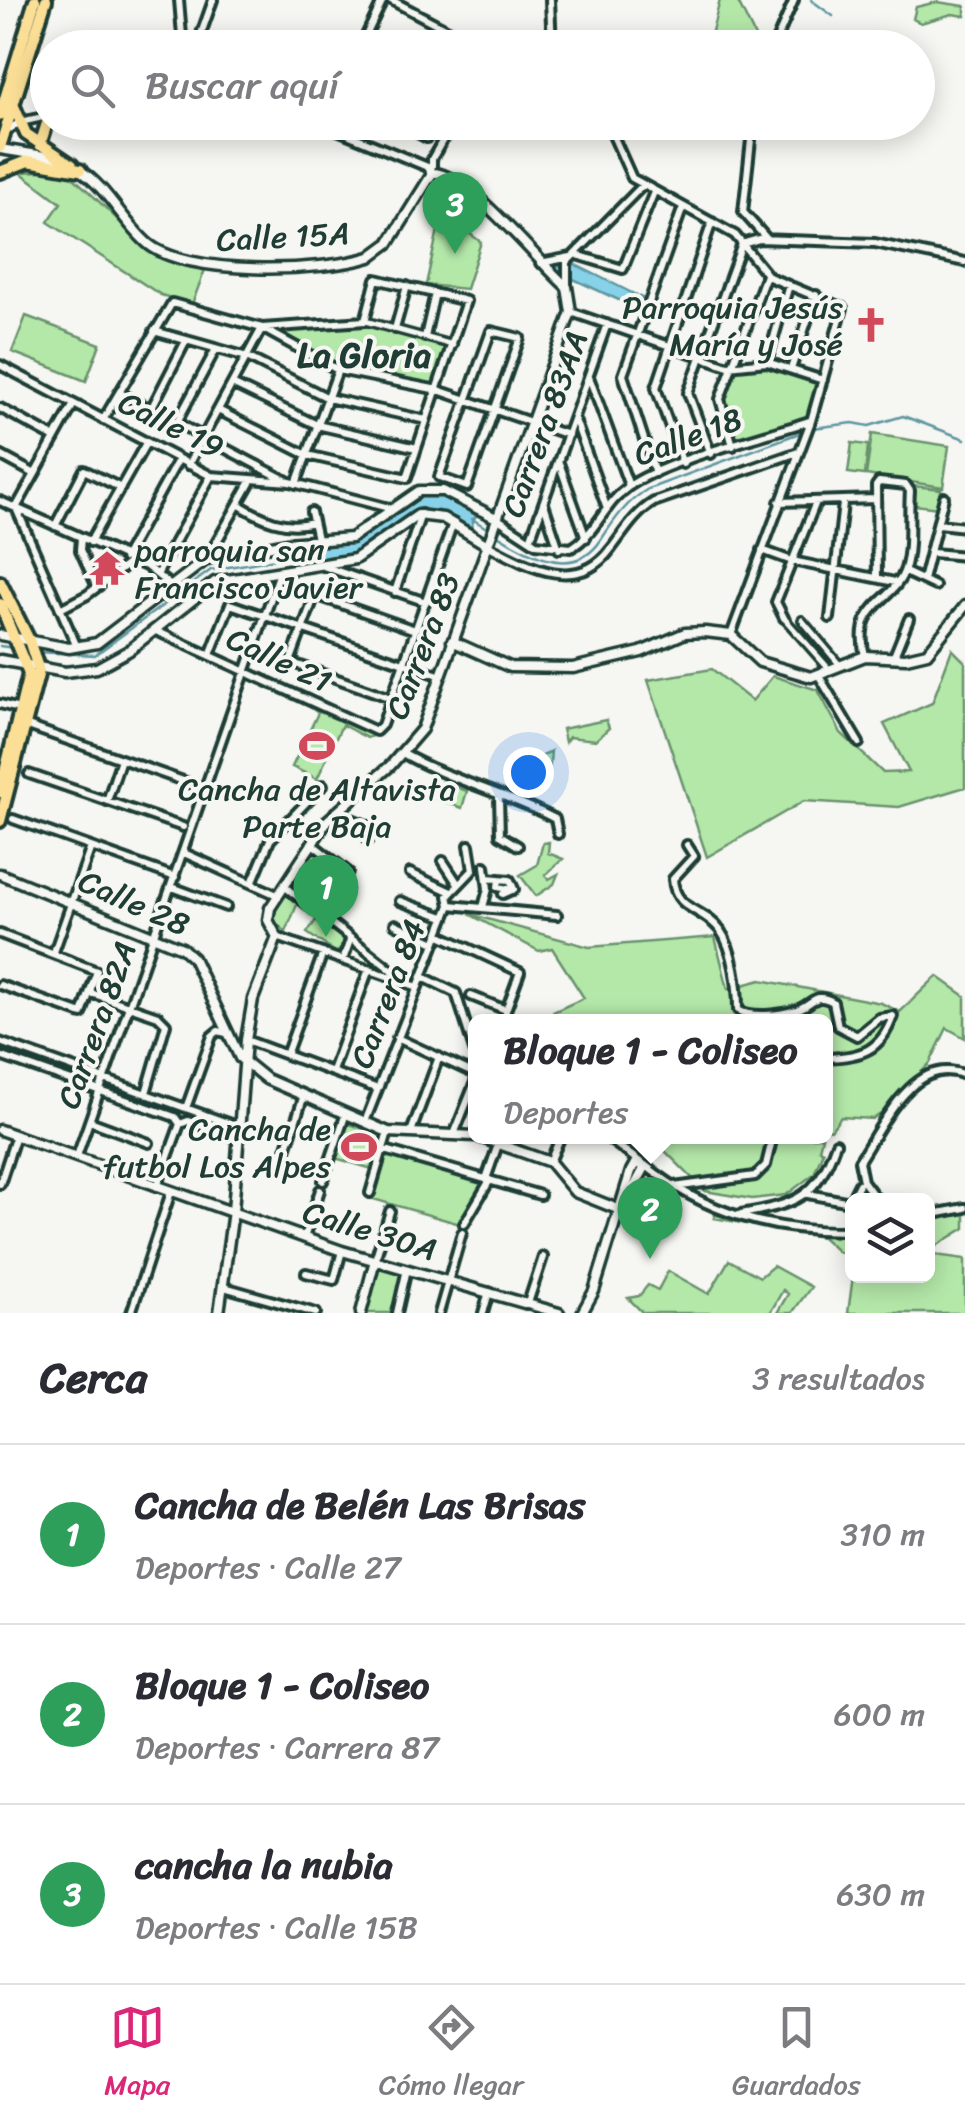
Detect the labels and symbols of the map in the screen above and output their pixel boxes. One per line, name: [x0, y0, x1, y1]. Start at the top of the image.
pin: 3: [422, 172, 488, 254]
street label: Calle 15A: [215, 205, 351, 269]
place label: Parroquia Jesús María y José: [622, 279, 843, 373]
church icon: Parroquia Jesús María y José: [852, 306, 890, 344]
street label: Carrera 83AA: [485, 323, 605, 525]
district label: La Gloria: [297, 324, 431, 386]
street label: Calle 19: [108, 375, 234, 475]
street label: Calle 18: [626, 391, 750, 483]
place label: parroquia san Francisco Javier: [133, 522, 364, 616]
temple icon: parroquia san Francisco Javier: [88, 549, 126, 587]
street label: Carrera 83: [369, 564, 477, 728]
street label: Calle 21: [217, 611, 341, 709]
sports icon: Cancha de Altavista Parte Baja: [298, 727, 336, 765]
your location: [503, 747, 554, 798]
place label: Cancha de Altavista Parte Baja: [178, 761, 456, 855]
street label: Calle 28: [69, 853, 199, 953]
pin: 1: [294, 854, 358, 937]
street label: Carrera 84: [334, 911, 442, 1077]
street label: Carrera 82A: [40, 933, 154, 1117]
place label: Cancha de futbol Los Alpes: [103, 1101, 331, 1195]
sports icon: Cancha de futbol Los Alpes: [340, 1128, 378, 1166]
pin: 2: [618, 1176, 682, 1259]
street label: Calle 30A: [296, 1184, 444, 1278]

